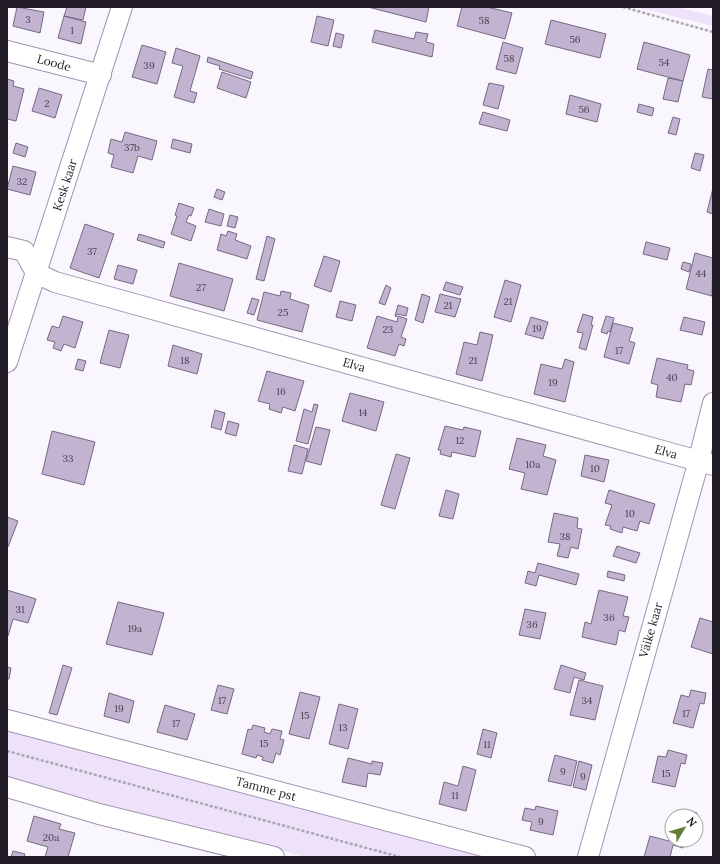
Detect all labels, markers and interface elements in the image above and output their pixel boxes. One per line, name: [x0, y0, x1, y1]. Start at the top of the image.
house number: 3: [25, 13, 31, 26]
house number: 58: [478, 14, 490, 27]
house number: 1: [70, 24, 74, 37]
house number: 56: [569, 33, 581, 46]
street label: Loode: [35, 51, 73, 74]
house number: 58: [503, 52, 515, 65]
house number: 54: [659, 56, 670, 69]
house number: 39: [143, 59, 155, 72]
house number: 2: [44, 97, 50, 110]
house number: 56: [578, 103, 590, 116]
house number: 37b: [124, 141, 140, 154]
street label: Kesk kaar: [49, 156, 80, 213]
house number: 32: [17, 175, 27, 188]
house number: 37: [87, 245, 97, 258]
house number: 44: [696, 267, 707, 280]
house number: 27: [196, 281, 206, 294]
house number: 21: [503, 295, 513, 308]
house number: 21: [443, 299, 453, 312]
house number: 25: [278, 306, 288, 319]
house number: 19: [532, 322, 542, 335]
house number: 23: [383, 323, 394, 336]
house number: 17: [615, 344, 624, 357]
house number: 18: [180, 354, 190, 367]
street label: Elva: [341, 354, 367, 375]
house number: 21: [468, 354, 478, 367]
house number: 40: [666, 371, 678, 384]
house number: 19: [548, 376, 558, 389]
house number: 16: [276, 385, 286, 398]
house number: 14: [358, 406, 368, 419]
house number: 12: [455, 434, 465, 447]
street label: Elva: [653, 441, 679, 462]
house number: 33: [62, 452, 74, 465]
house number: 10a: [525, 458, 541, 471]
house number: 10: [590, 462, 600, 475]
house number: 10: [625, 507, 635, 520]
house number: 38: [559, 530, 571, 543]
street label: Väike kaar: [635, 600, 666, 660]
house number: 31: [15, 603, 25, 616]
house number: 36: [603, 611, 615, 624]
house number: 36: [526, 618, 538, 631]
house number: 19a: [128, 622, 142, 635]
house number: 17: [218, 694, 227, 707]
house number: 34: [582, 694, 593, 707]
house number: 19: [114, 702, 124, 715]
house number: 17: [682, 707, 691, 720]
house number: 15: [300, 709, 310, 722]
house number: 17: [172, 717, 181, 730]
house number: 13: [338, 721, 348, 734]
house number: 15: [259, 737, 269, 750]
house number: 11: [483, 738, 491, 751]
house number: 9: [560, 765, 566, 778]
house number: 15: [661, 767, 671, 780]
house number: 9: [580, 770, 586, 783]
street label: Tamme pst: [234, 773, 298, 804]
house number: 11: [451, 789, 459, 802]
north arrow: [664, 808, 704, 848]
text: N: [684, 814, 700, 830]
house number: 9: [538, 815, 544, 828]
house number: 20a: [43, 831, 59, 844]

